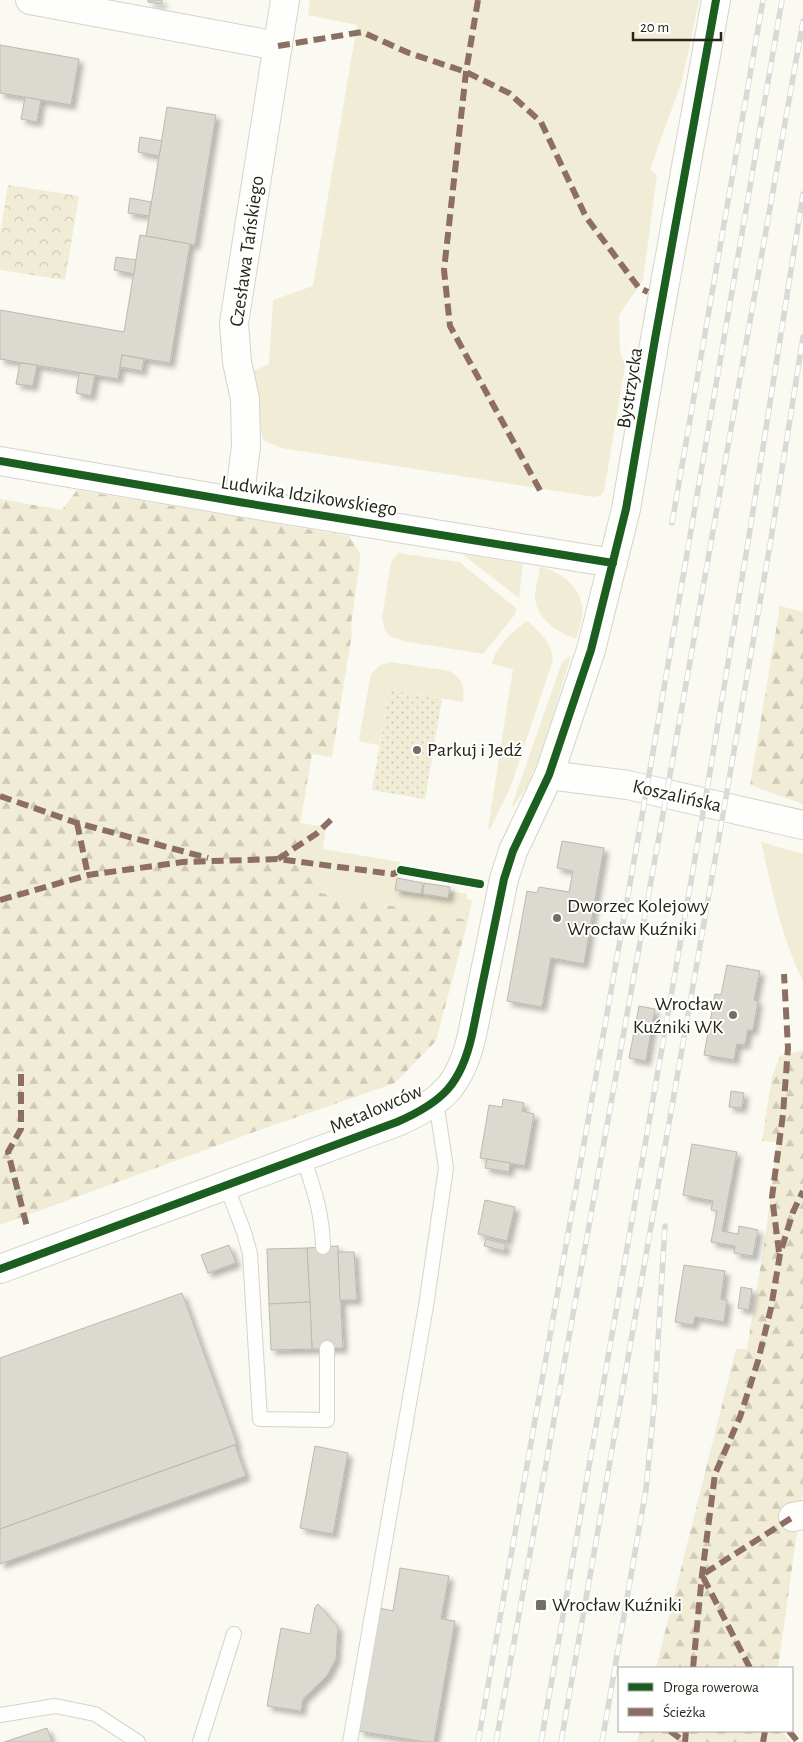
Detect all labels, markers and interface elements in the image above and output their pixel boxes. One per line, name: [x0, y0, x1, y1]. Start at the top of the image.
scale bar: [633, 10, 720, 42]
text: 20 m: [640, 20, 669, 35]
street label: Czesława Tańskiego: [227, 174, 267, 328]
street label: Bystrzycka: [614, 346, 646, 430]
street label: Ludwika Idzikowskiego: [219, 472, 399, 520]
place label: Parkuj i Jedź: [427, 740, 522, 760]
marker: Parkuj i Jedź: [411, 744, 423, 756]
street label: Koszalińska: [631, 776, 723, 816]
place label: Dworzec Kolejowy Wrocław Kuźniki: [567, 896, 709, 939]
marker: Dworzec Kolejowy Wrocław Kuźniki: [551, 912, 563, 924]
place label: Wrocław Kuźniki WK: [633, 994, 724, 1037]
marker: Wrocław Kuźniki WK: [727, 1009, 739, 1021]
street label: Metalowców: [327, 1080, 426, 1137]
place label: Wrocław Kuźniki: [552, 1595, 682, 1615]
marker: Wrocław Kuźniki: [534, 1598, 548, 1612]
legend: [618, 1667, 793, 1732]
text: Droga rowerowa: [663, 1680, 759, 1695]
text: Ścieżka: [663, 1703, 706, 1720]

